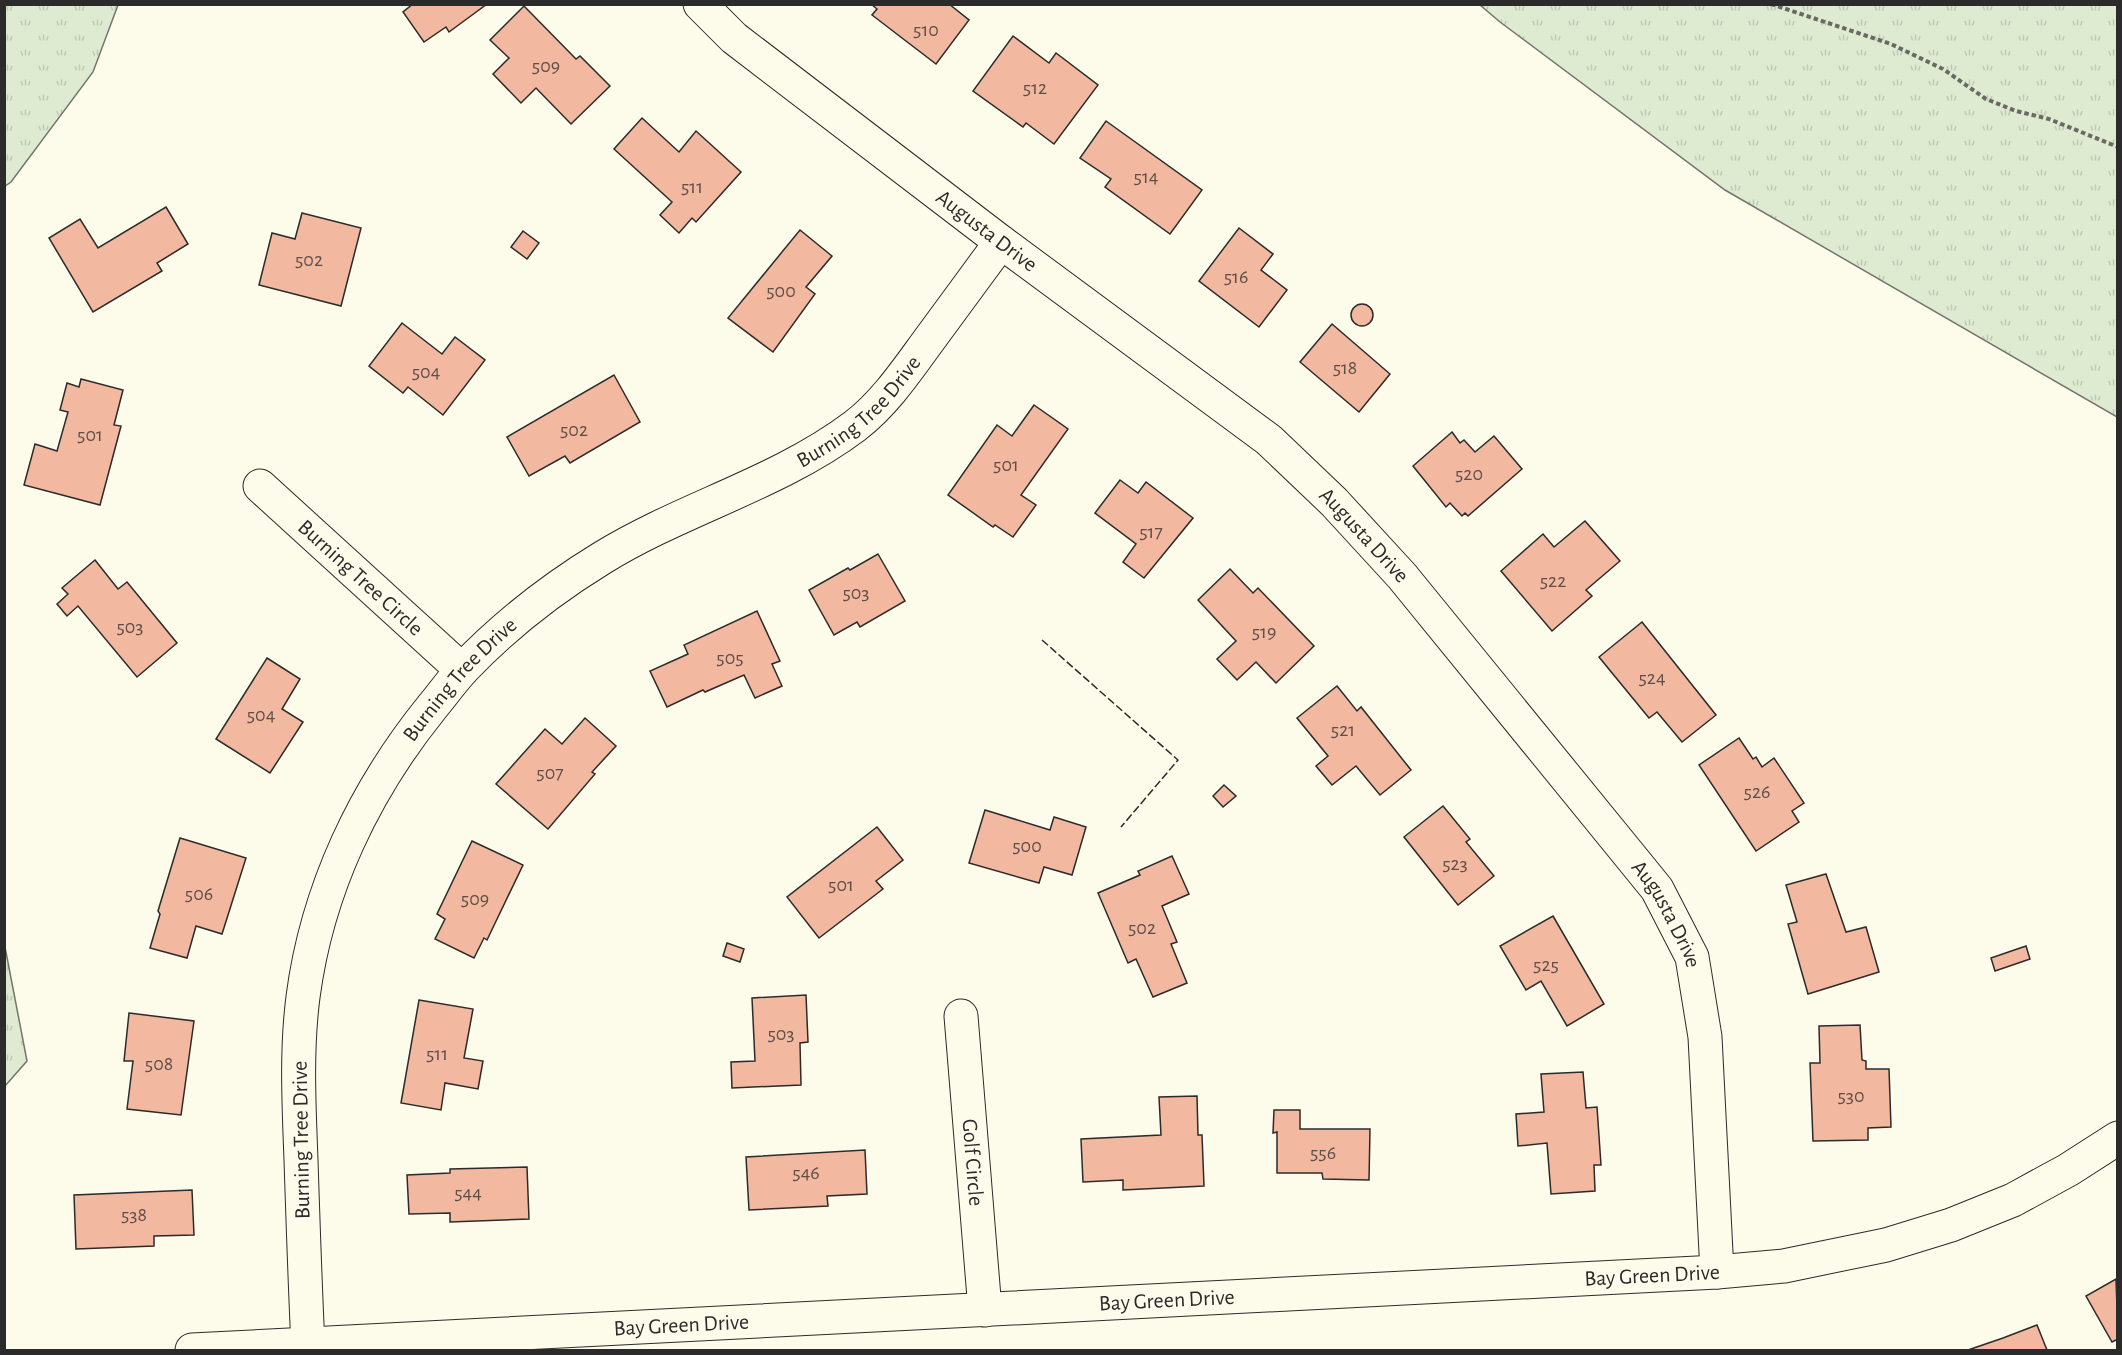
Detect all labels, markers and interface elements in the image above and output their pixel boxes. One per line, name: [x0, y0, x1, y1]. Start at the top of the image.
house number: 510: [913, 20, 939, 40]
house number: 509: [532, 56, 560, 76]
house number: 512: [1023, 78, 1047, 98]
house number: 514: [1134, 167, 1158, 187]
house number: 511: [681, 177, 703, 197]
street label: Augusta Drive: [932, 186, 1041, 276]
house number: 502: [295, 250, 323, 270]
house number: 516: [1224, 267, 1248, 287]
house number: 500: [766, 281, 796, 301]
street label: Burning Tree Drive: [793, 352, 925, 472]
house number: 518: [1333, 358, 1357, 378]
house number: 504: [412, 362, 440, 382]
house number: 502: [560, 420, 588, 440]
house number: 501: [77, 425, 103, 445]
house number: 501: [993, 455, 1019, 475]
house number: 520: [1455, 464, 1483, 484]
street label: Augusta Drive: [1315, 484, 1413, 587]
street label: Burning Tree Circle: [294, 515, 427, 640]
house number: 517: [1139, 522, 1163, 542]
house number: 522: [1540, 571, 1566, 591]
house number: 503: [842, 583, 870, 603]
street label: Burning Tree Drive: [399, 613, 521, 745]
house number: 503: [116, 617, 144, 637]
house number: 519: [1252, 622, 1276, 642]
house number: 505: [716, 648, 744, 668]
house number: 524: [1638, 668, 1666, 688]
house number: 504: [247, 705, 275, 725]
house number: 521: [1331, 720, 1355, 740]
house number: 507: [536, 763, 564, 783]
house number: 526: [1744, 782, 1770, 802]
house number: 500: [1012, 836, 1042, 856]
house number: 523: [1442, 854, 1468, 874]
street label: Augusta Drive: [1627, 856, 1705, 969]
house number: 501: [828, 875, 854, 895]
house number: 506: [185, 884, 213, 904]
house number: 509: [461, 889, 489, 909]
house number: 502: [1128, 918, 1156, 938]
house number: 525: [1533, 955, 1559, 975]
house number: 503: [767, 1024, 795, 1044]
house number: 511: [426, 1044, 448, 1064]
house number: 508: [145, 1054, 173, 1074]
street label: Burning Tree Drive: [289, 1061, 313, 1219]
house number: 530: [1837, 1086, 1865, 1106]
street label: Golf Circle: [958, 1118, 987, 1207]
house number: 556: [1310, 1143, 1336, 1163]
house number: 546: [792, 1163, 820, 1183]
house number: 544: [454, 1183, 482, 1203]
house number: 538: [121, 1205, 147, 1225]
street label: Bay Green Drive: [1584, 1261, 1720, 1290]
street label: Bay Green Drive: [1098, 1286, 1235, 1315]
street label: Bay Green Drive: [613, 1311, 750, 1339]

